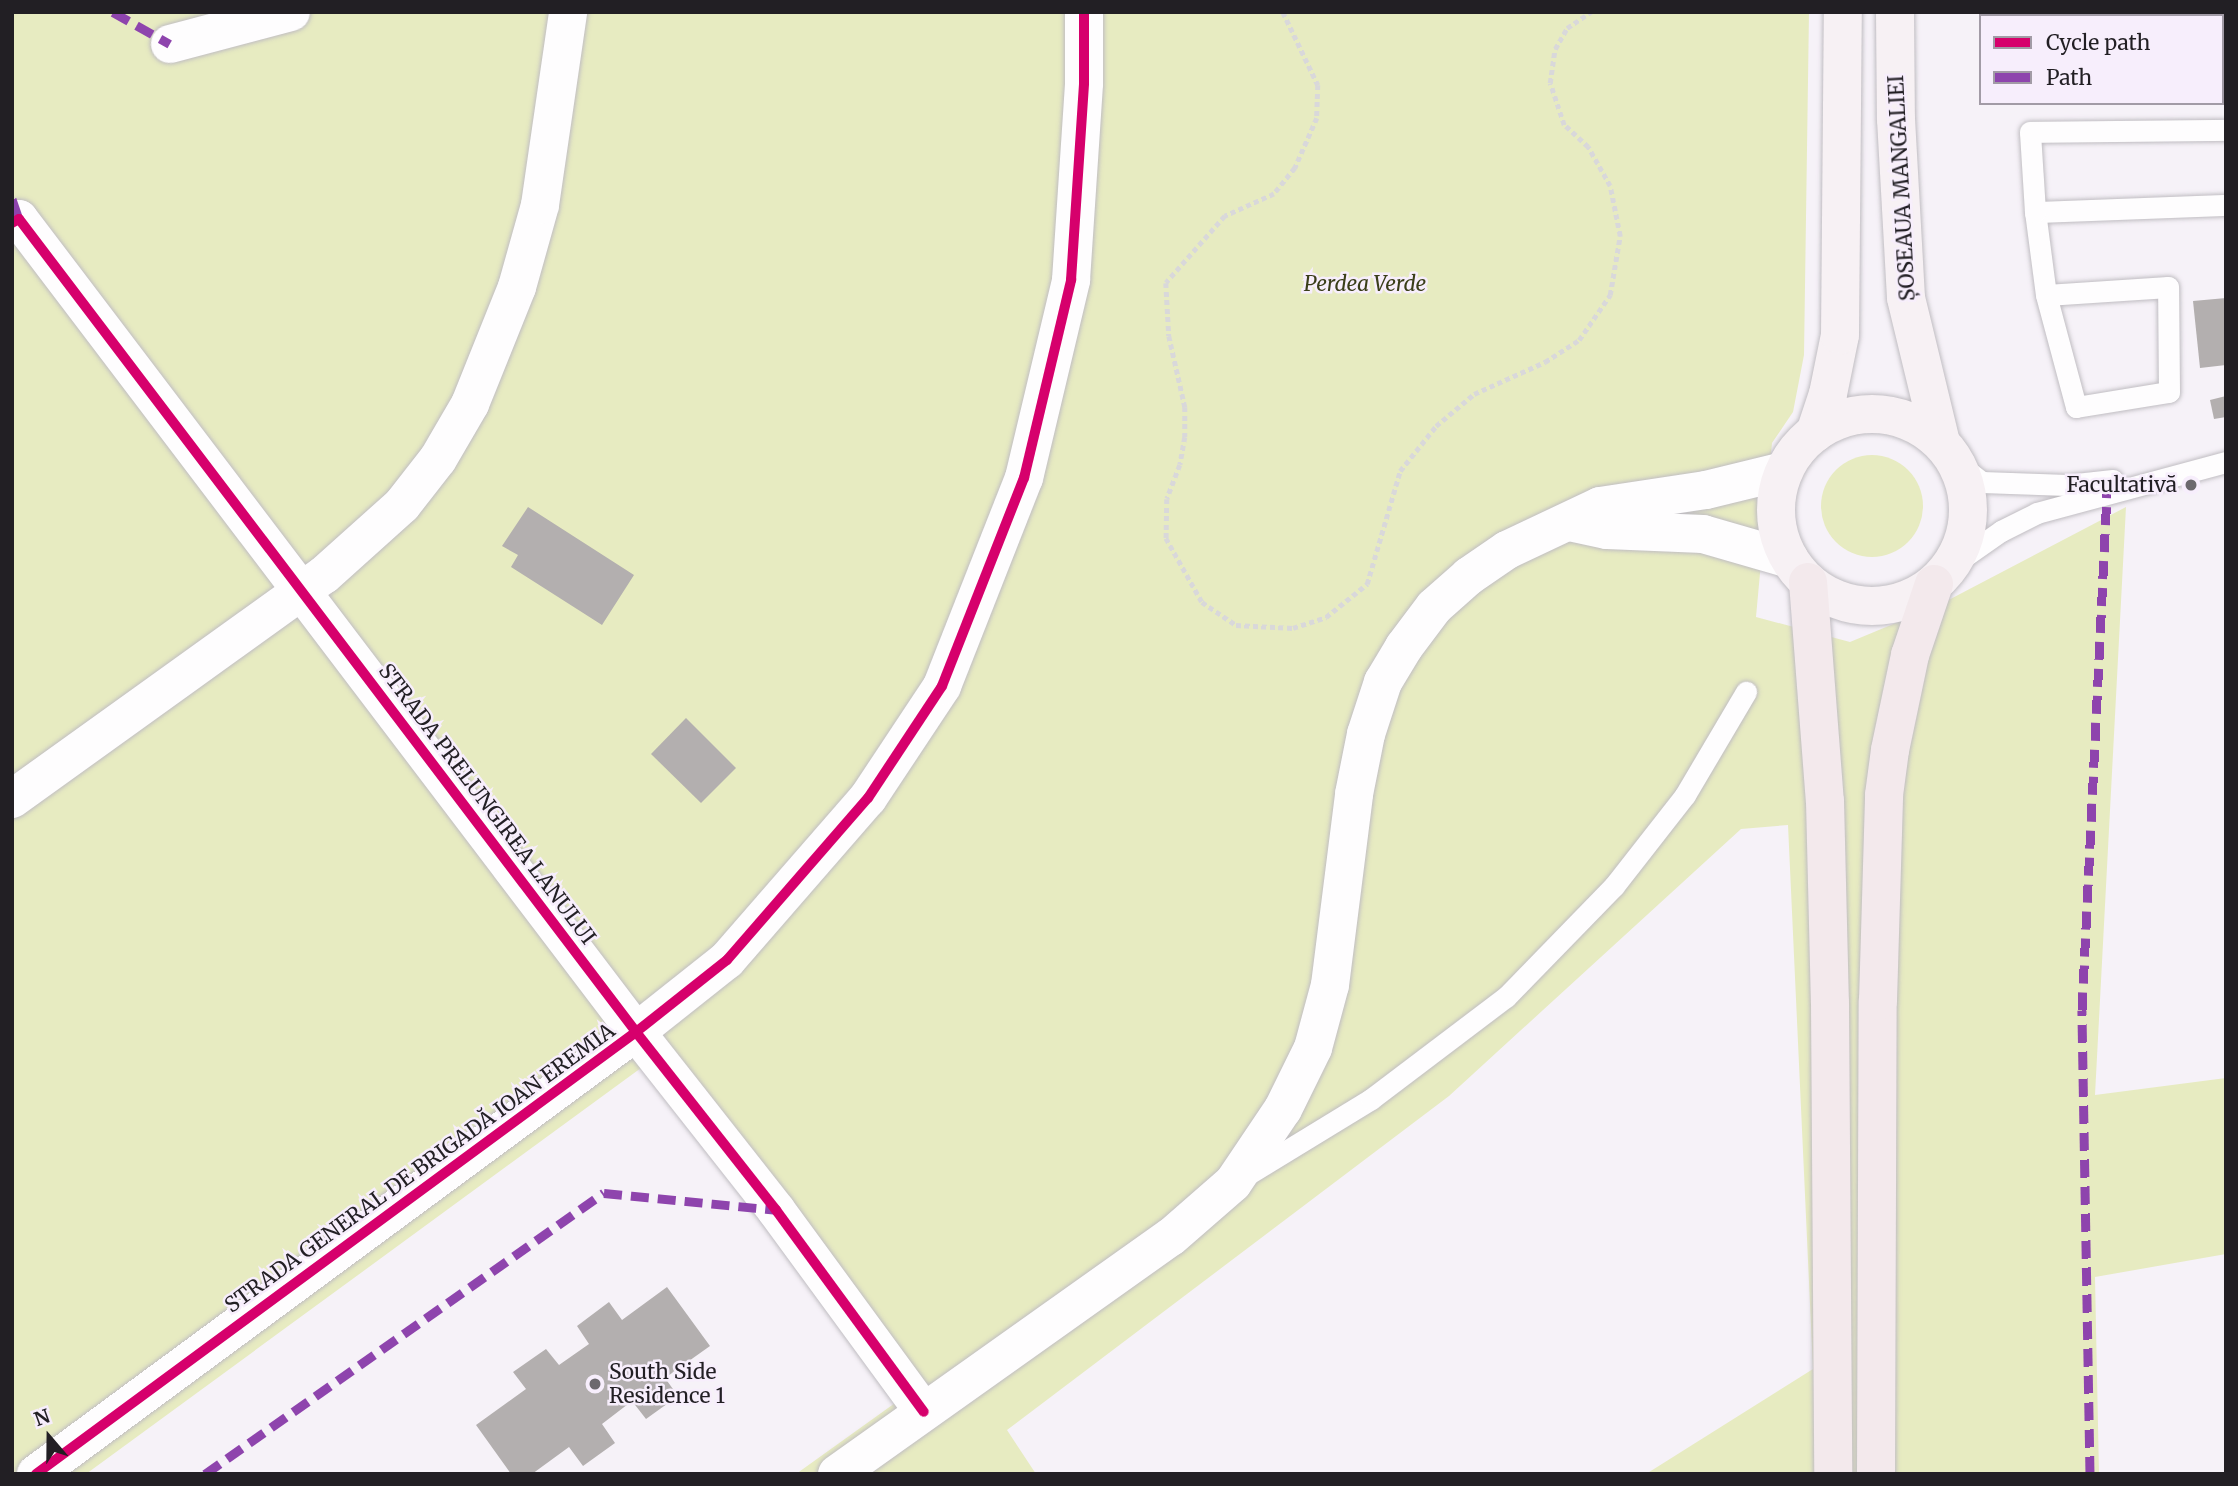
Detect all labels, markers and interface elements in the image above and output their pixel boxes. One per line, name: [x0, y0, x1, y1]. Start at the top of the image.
legend: [1979, 14, 2224, 105]
text: Cycle path: [2046, 29, 2150, 56]
text: Path: [2046, 64, 2092, 91]
street label: ȘOSEAUA MANGALIEI: [1883, 74, 1921, 302]
park label: Perdea Verde: [1304, 271, 1426, 297]
place label: Facultativă: [2066, 472, 2177, 498]
marker: Facultativă: [2183, 477, 2199, 493]
street label: STRADA PRELUNGIREA LANULUI: [373, 659, 601, 949]
street label: STRADA GENERAL DE BRIGADĂ IOAN EREMIA: [220, 1018, 620, 1318]
place label: South Side Residence 1: [609, 1359, 725, 1409]
marker: South Side Residence 1: [587, 1376, 603, 1392]
north arrow: [14, 1402, 84, 1472]
text: N: [31, 1403, 53, 1431]

